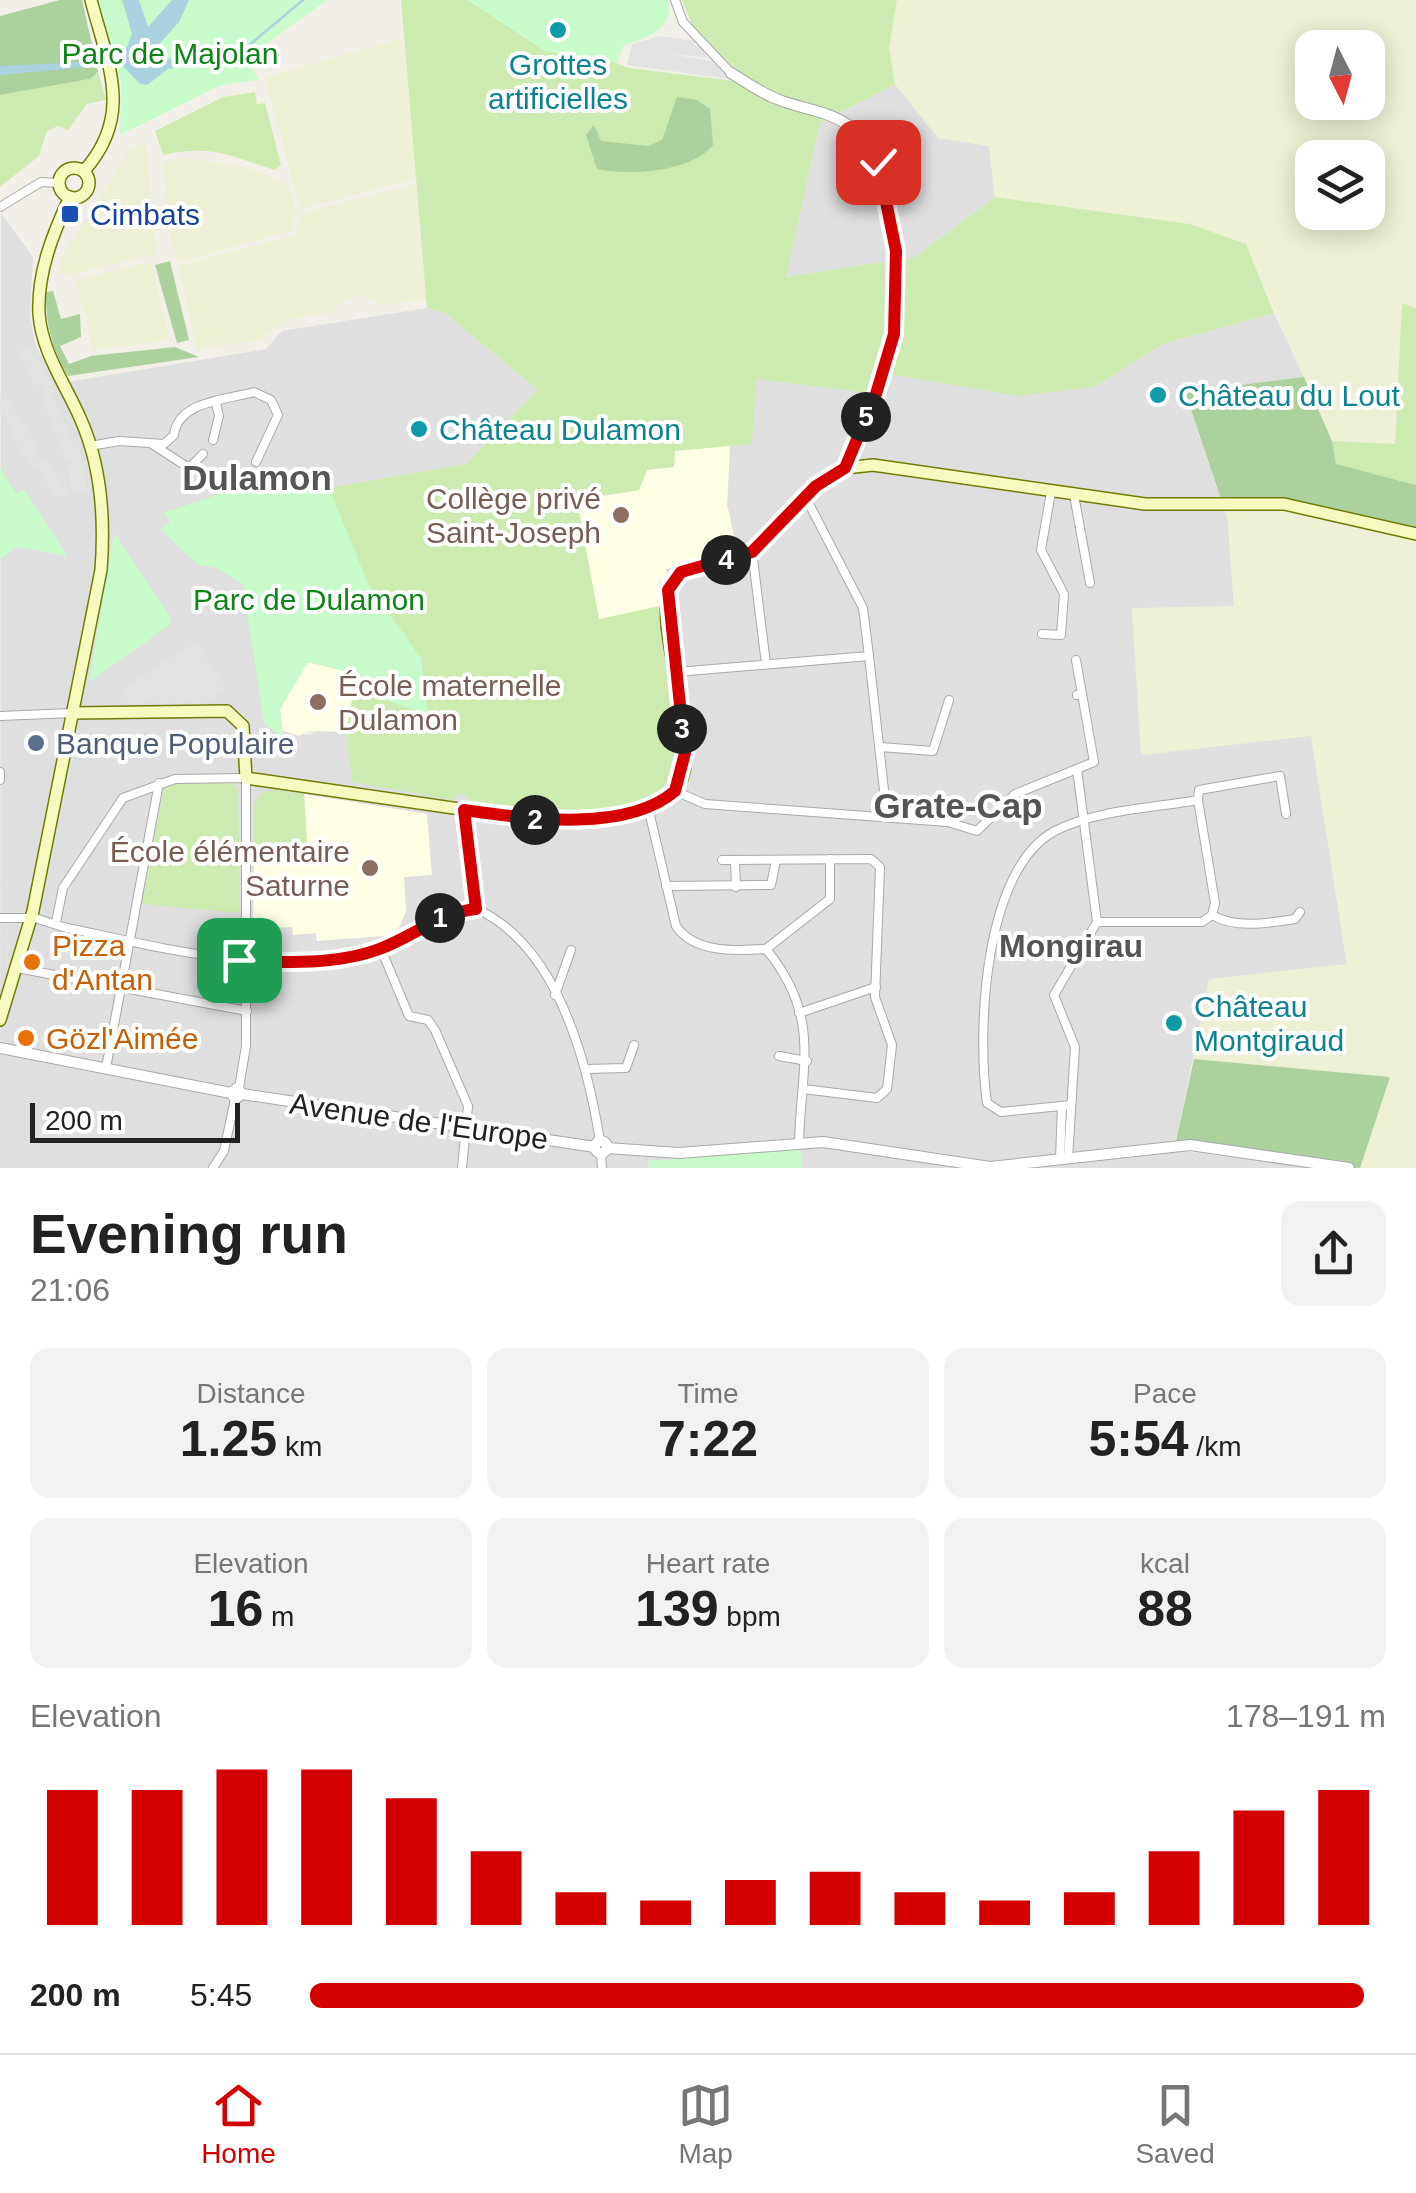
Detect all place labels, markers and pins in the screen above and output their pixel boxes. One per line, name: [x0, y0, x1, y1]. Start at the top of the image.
marker: Grottes artificielles: [547, 19, 569, 41]
place label: Grottes artificielles: [488, 48, 628, 115]
pin: [836, 120, 921, 205]
place label: Cimbats: [90, 198, 200, 231]
marker: Cimbats: [59, 203, 81, 225]
place label: Château du Lout: [1178, 379, 1401, 412]
marker: Château du Lout: [1147, 384, 1169, 406]
pin: 5: [841, 392, 891, 442]
place label: Château Dulamon: [439, 413, 681, 446]
marker: Château Dulamon: [408, 418, 430, 440]
place label: Collège privé Saint-Joseph: [426, 482, 601, 549]
marker: Collège privé Saint-Joseph: [610, 504, 632, 526]
pin: 4: [701, 535, 751, 585]
place label: École maternelle Dulamon: [338, 669, 561, 736]
marker: École maternelle Dulamon: [307, 691, 329, 713]
pin: 3: [657, 704, 707, 754]
place label: Banque Populaire: [56, 727, 295, 760]
marker: Banque Populaire: [25, 732, 47, 754]
pin: 2: [510, 795, 560, 845]
place label: École élémentaire Saturne: [110, 835, 350, 902]
marker: École élémentaire Saturne: [359, 857, 381, 879]
pin: 1: [415, 893, 465, 943]
pin: [197, 918, 282, 1003]
place label: Pizza d'Antan: [52, 929, 153, 996]
marker: Pizza d'Antan: [21, 951, 43, 973]
place label: Château Montgiraud: [1194, 990, 1344, 1057]
marker: Château Montgiraud: [1163, 1012, 1185, 1034]
place label: Gözl'Aimée: [46, 1022, 198, 1055]
marker: Gözl'Aimée: [15, 1027, 37, 1049]

